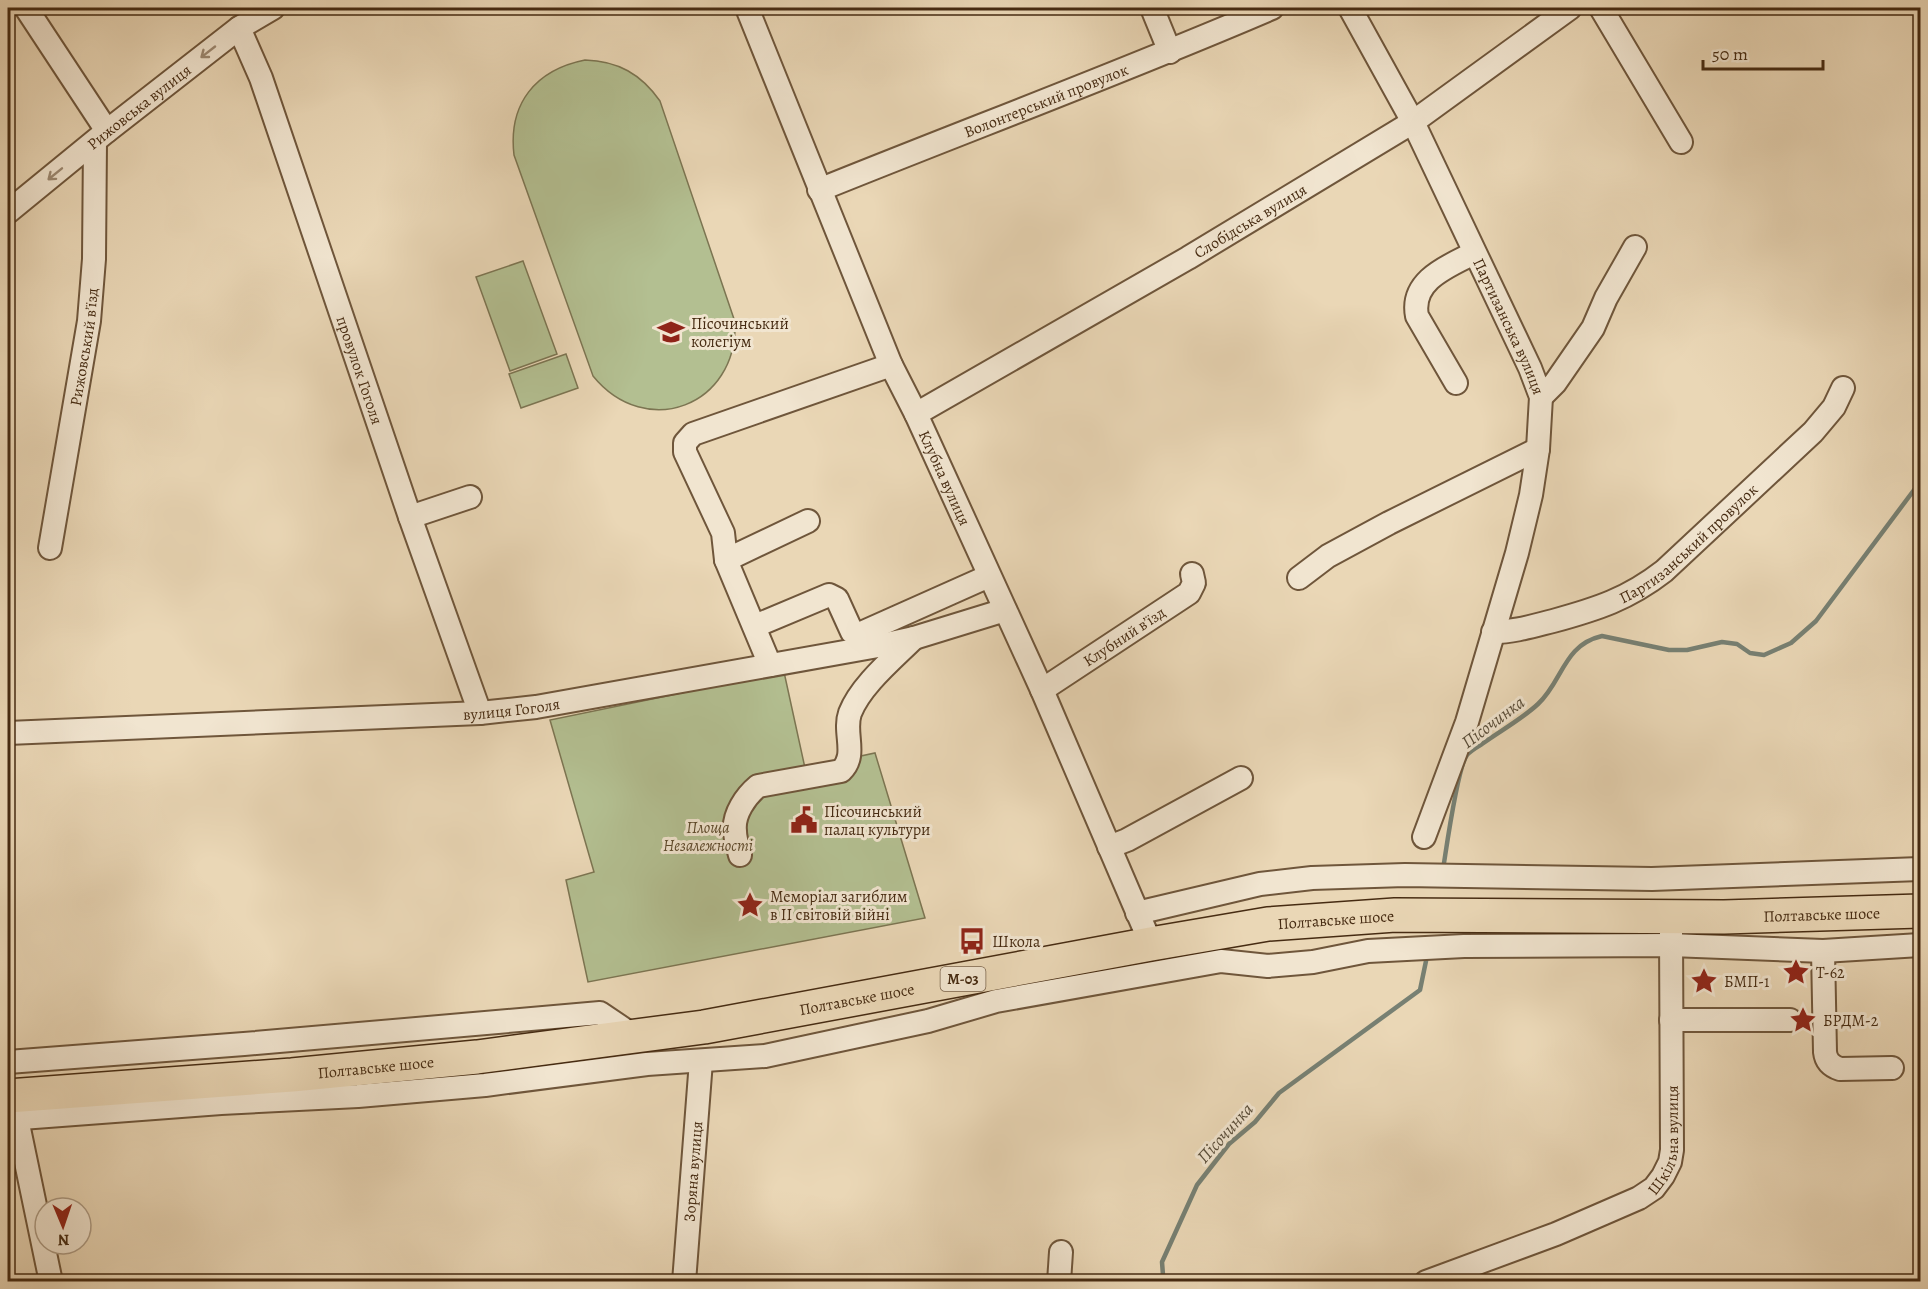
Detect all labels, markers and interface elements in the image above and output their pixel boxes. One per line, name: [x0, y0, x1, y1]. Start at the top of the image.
scale bar: [1703, 33, 1823, 71]
text: 50 m: [1712, 42, 1748, 66]
one-way arrow: [200, 46, 216, 59]
street label: Рижовська вулиця: [83, 59, 196, 155]
street label: Волонтерський провулок: [961, 59, 1132, 143]
one-way arrow: [48, 167, 64, 180]
street label: Слобідська вулиця: [1190, 179, 1311, 264]
street label: Партизанська вулиця: [1467, 255, 1549, 398]
street label: Рижовський в’їзд: [65, 287, 104, 408]
street label: провулок Гоголя: [331, 313, 388, 428]
place label: Пісочинський колегіум: [691, 313, 789, 353]
school or university icon: Пісочинський колегіум: [656, 317, 686, 347]
street label: Клубна вулиця: [913, 427, 976, 530]
street label: Партизанський провулок: [1616, 479, 1763, 609]
street label: Клубний в’їзд: [1079, 602, 1170, 672]
water label: Пісочинка: [1456, 690, 1530, 754]
street label: вулиця Гоголя: [462, 693, 562, 726]
place label: Пісочинський палац культури: [824, 801, 931, 841]
public building icon: Пісочинський палац культури: [789, 805, 819, 835]
park label: Площа Незалежності: [663, 817, 753, 857]
place label: Меморіал загиблим в II світовій війні: [770, 886, 908, 926]
place icon: Меморіал загиблим в II світовій війні: [735, 890, 765, 920]
street label: Полтавське шосе: [1763, 902, 1880, 928]
street label: Полтавське шосе: [1277, 905, 1395, 935]
bus stop icon: Школа: [957, 926, 987, 956]
place label: Школа: [992, 931, 1041, 953]
place icon: Т-62: [1781, 957, 1811, 987]
place label: Т-62: [1816, 962, 1845, 984]
place icon: БМП-1: [1689, 966, 1719, 996]
road number: М-03: [940, 967, 986, 991]
place label: БМП-1: [1724, 971, 1770, 993]
street label: Полтавське шосе: [798, 978, 916, 1021]
place icon: БРДМ-2: [1788, 1005, 1818, 1035]
place label: БРДМ-2: [1823, 1010, 1879, 1032]
street label: Полтавське шосе: [317, 1051, 435, 1084]
street label: Шкільна вулиця: [1643, 1085, 1684, 1200]
water label: Пісочинка: [1191, 1098, 1259, 1168]
street label: Зоряна вулиця: [679, 1120, 708, 1223]
north arrow: [33, 1196, 93, 1256]
text: N: [57, 1229, 70, 1251]

